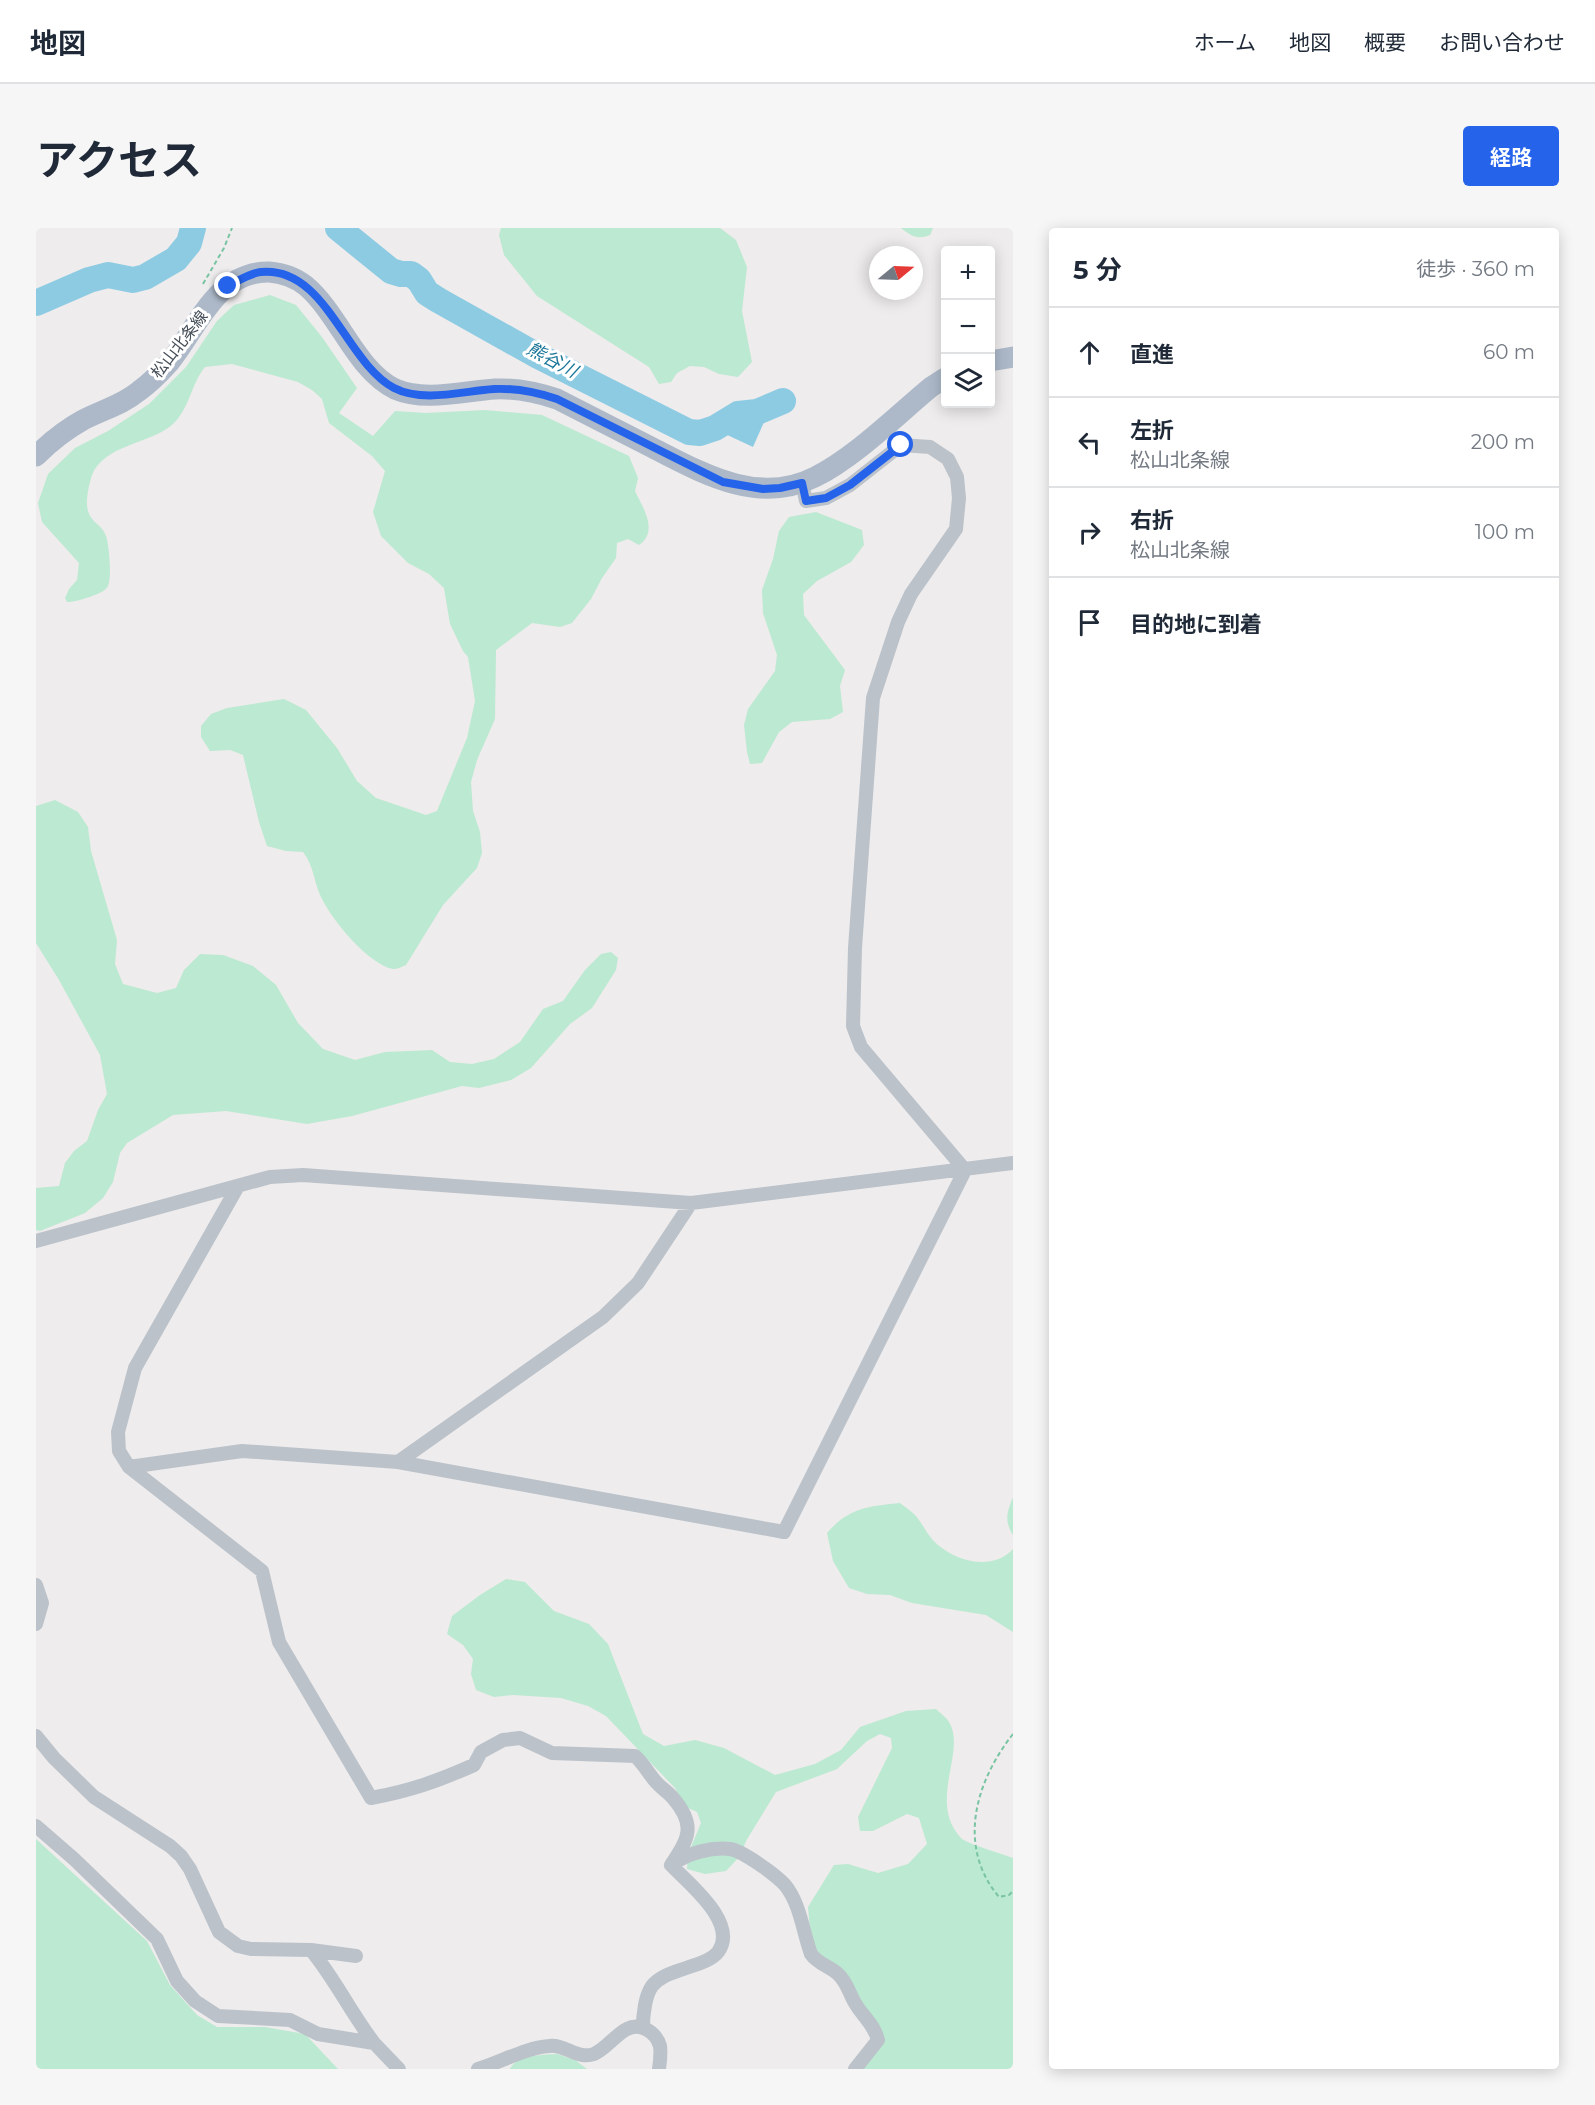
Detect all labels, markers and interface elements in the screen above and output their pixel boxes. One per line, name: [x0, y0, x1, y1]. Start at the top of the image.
text: 地図: [30, 26, 86, 60]
text: ホーム: [1194, 30, 1256, 55]
text: 地図: [1289, 30, 1331, 55]
text: 概要: [1364, 30, 1406, 55]
text: お問い合わせ: [1439, 30, 1565, 55]
button: 経路: [1463, 126, 1559, 186]
text: アクセス: [36, 134, 202, 186]
north arrow: [869, 246, 923, 300]
map controls: [941, 246, 995, 408]
button: +: [941, 246, 995, 300]
text: 5 分: [1073, 254, 1122, 286]
text: 徒歩 · 360 m: [1416, 257, 1535, 281]
route end: [214, 272, 240, 298]
button: −: [941, 300, 995, 354]
street label: 松山北条線: [147, 307, 212, 382]
icon: ahead: [1073, 336, 1106, 369]
water label: 熊谷川: [523, 338, 583, 383]
text: 60 m: [1483, 340, 1535, 364]
text: 直進: [1130, 341, 1174, 368]
button: layers: [941, 354, 995, 408]
text: 左折: [1130, 417, 1174, 444]
icon: left: [1073, 426, 1106, 459]
text: 200 m: [1471, 430, 1535, 454]
route start: [887, 431, 913, 457]
text: 松山北条線: [1130, 448, 1230, 472]
text: 右折: [1130, 507, 1174, 534]
icon: right: [1073, 516, 1106, 549]
text: 100 m: [1475, 520, 1535, 544]
text: 松山北条線: [1130, 538, 1230, 562]
icon: arrive: [1073, 606, 1106, 639]
text: 目的地に到着: [1130, 611, 1262, 638]

